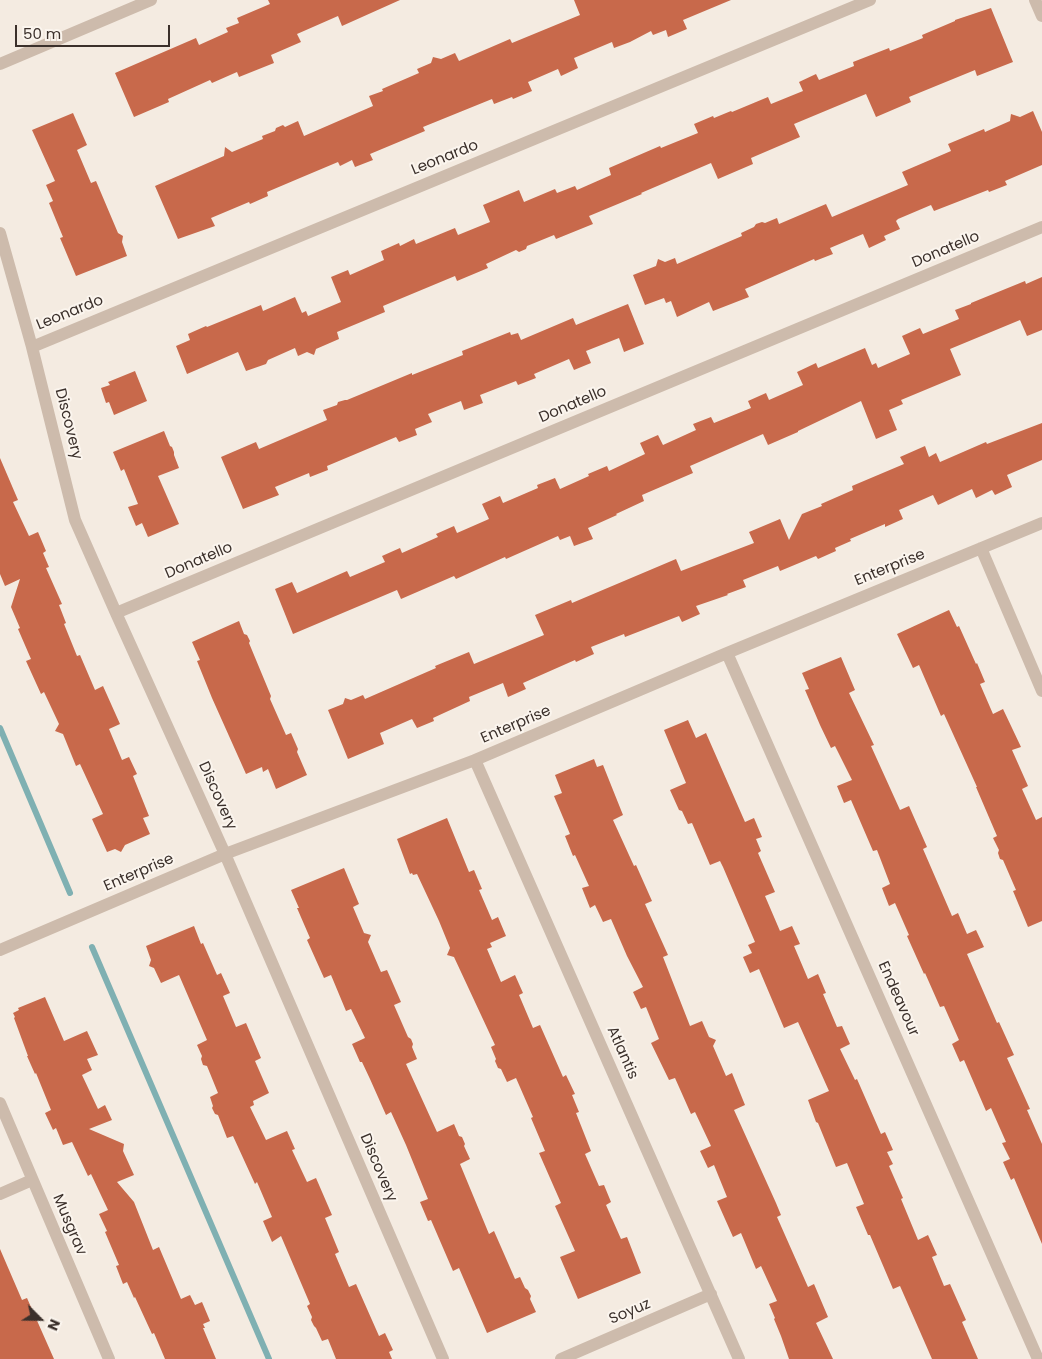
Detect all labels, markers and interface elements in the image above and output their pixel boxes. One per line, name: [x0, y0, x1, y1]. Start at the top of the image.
scale bar: [18, 15, 172, 47]
text: 50 m: [23, 23, 61, 44]
street label: Leonardo: [409, 136, 481, 180]
street label: Donatello: [909, 228, 983, 272]
street label: Leonardo: [34, 291, 106, 335]
street label: Donatello: [536, 383, 610, 427]
street label: Discovery: [50, 387, 86, 461]
street label: Donatello: [162, 539, 236, 583]
street label: Enterprise: [852, 546, 928, 590]
street label: Enterprise: [478, 702, 554, 748]
street label: Discovery: [194, 759, 240, 833]
street label: Enterprise: [101, 850, 177, 896]
street label: Endeavour: [873, 959, 923, 1039]
street label: Atlantis: [602, 1024, 642, 1082]
street label: Discovery: [356, 1131, 400, 1205]
street label: Musgrav: [48, 1192, 90, 1258]
north arrow: [15, 1294, 65, 1344]
street label: Soyuz: [607, 1295, 653, 1329]
text: N: [43, 1316, 65, 1334]

